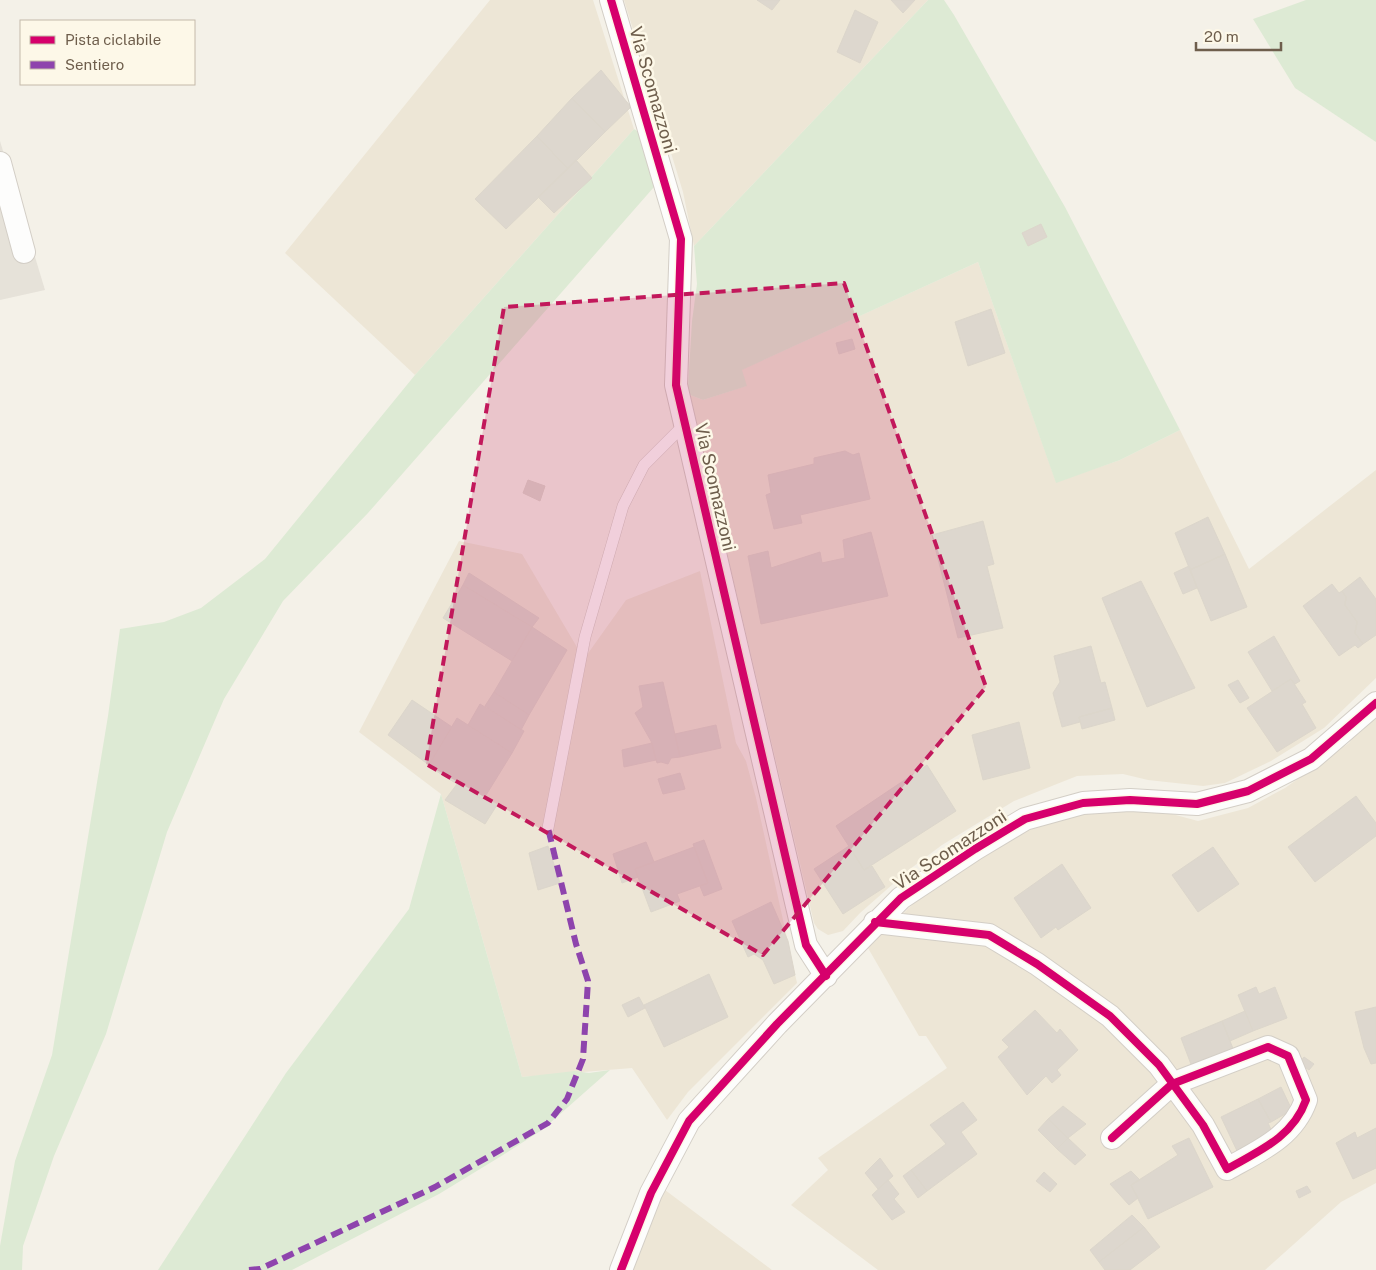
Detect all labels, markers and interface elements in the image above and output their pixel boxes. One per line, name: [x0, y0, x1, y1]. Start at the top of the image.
legend: [20, 20, 195, 85]
scale bar: [1196, 20, 1281, 52]
street label: Via Scomazzoni: [625, 24, 682, 156]
text: 20 m: [1204, 28, 1239, 45]
text: Pista ciclabile: [65, 31, 161, 48]
text: Sentiero: [65, 56, 124, 73]
street label: Via Scomazzoni: [691, 421, 740, 553]
street label: Via Scomazzoni: [889, 805, 1010, 894]

